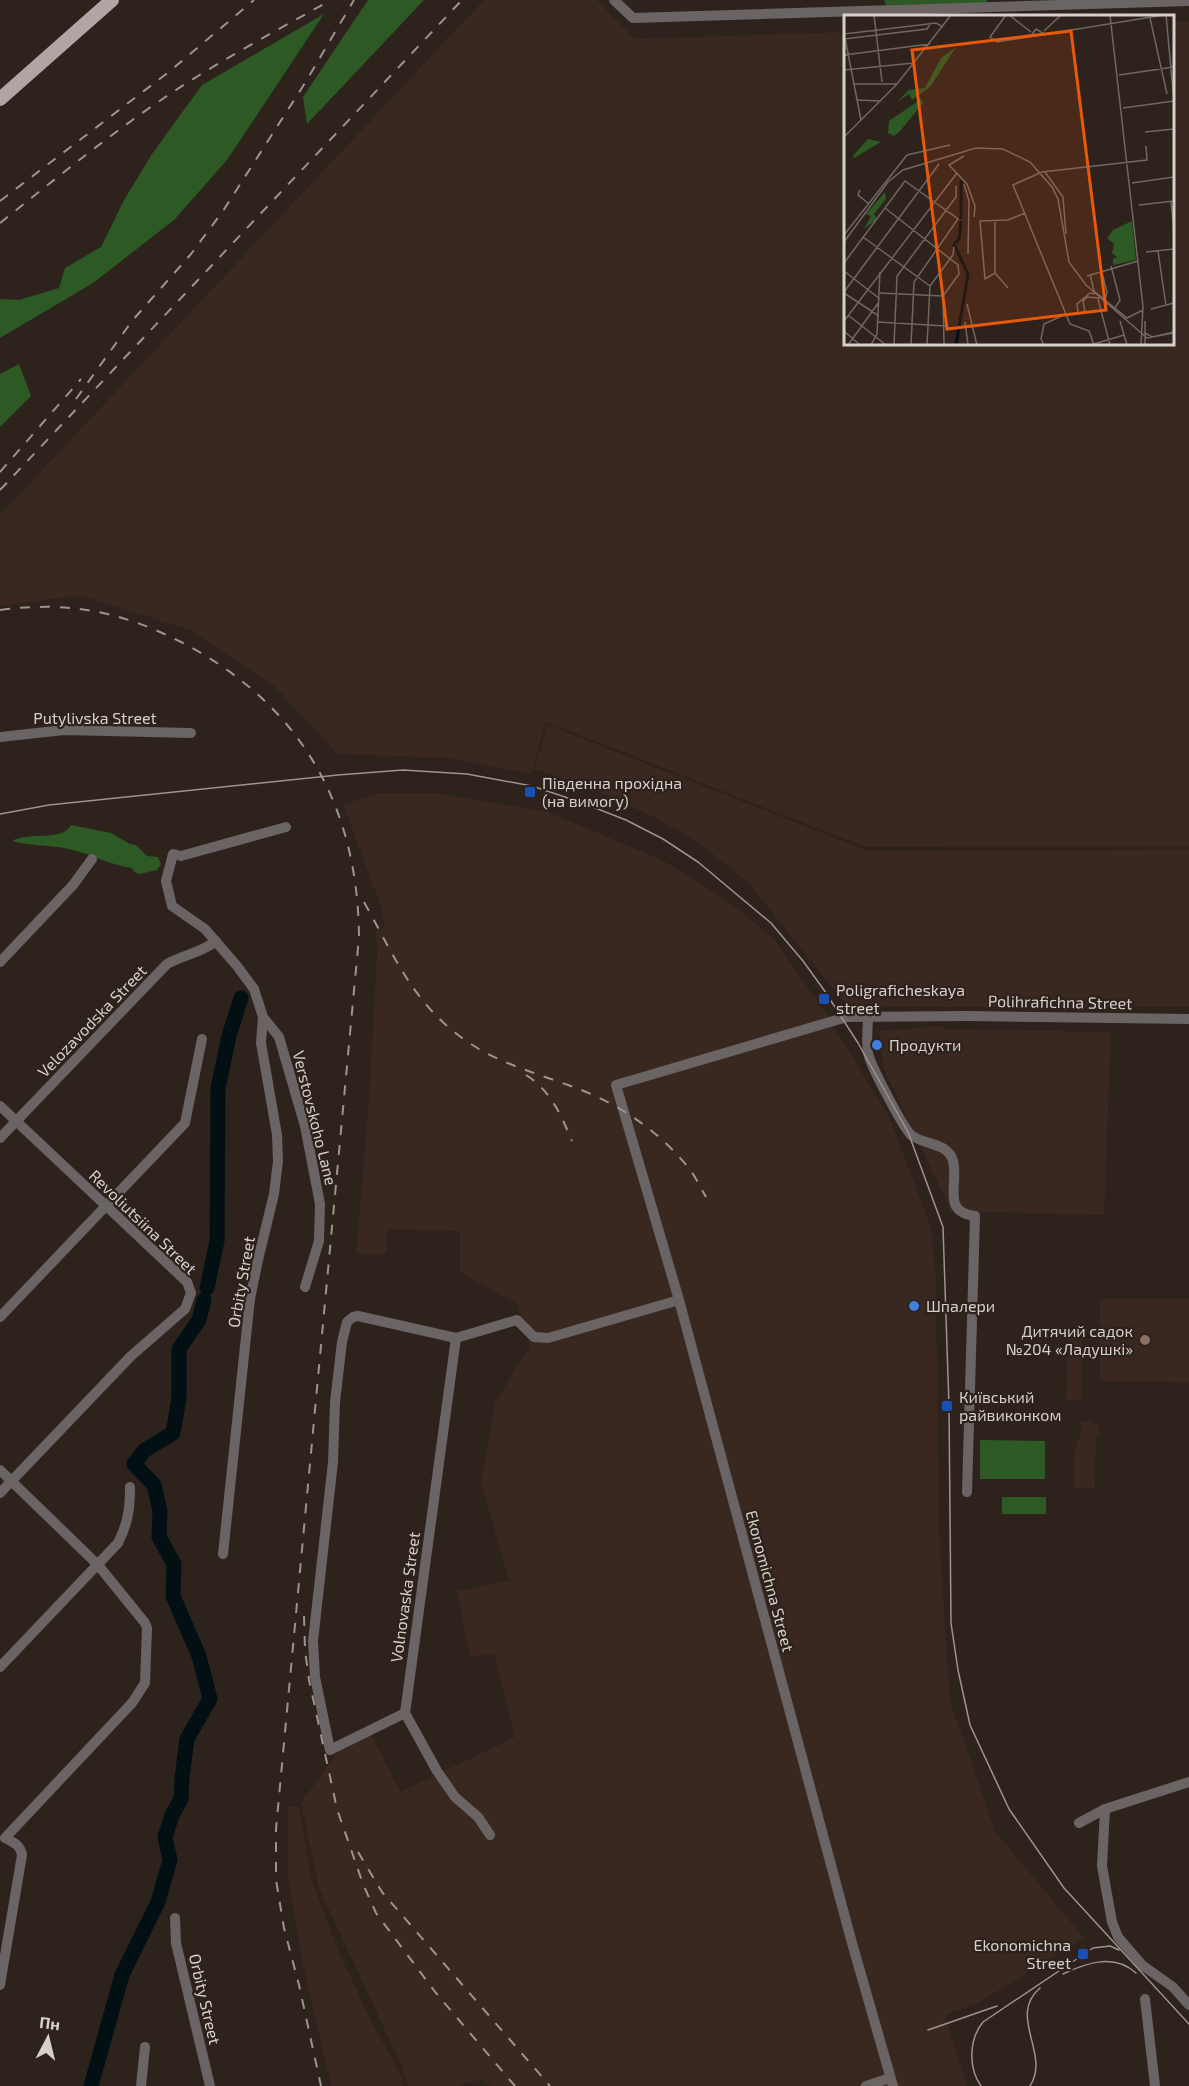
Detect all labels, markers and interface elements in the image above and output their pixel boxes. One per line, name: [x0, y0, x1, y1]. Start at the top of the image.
inset map: [844, 15, 1174, 345]
street label: Putylivska Street: [33, 708, 157, 727]
place label: Південна прохідна (на вимогу): [542, 773, 682, 811]
marker: Південна прохідна (на вимогу): [523, 785, 537, 799]
street label: Velozavodska Street: [33, 961, 150, 1081]
place label: Poligraficheskaya street: [836, 980, 965, 1017]
street label: Polihrafichna Street: [988, 991, 1132, 1012]
marker: Poligraficheskaya street: [817, 992, 831, 1006]
place label: Продукти: [889, 1035, 962, 1055]
marker: Продукти: [870, 1038, 884, 1052]
street label: Verstovskoho Lane: [290, 1049, 341, 1187]
street label: Revoliutsiina Street: [86, 1166, 201, 1278]
street label: Orbity Street: [223, 1235, 258, 1329]
place label: Шпалери: [926, 1296, 995, 1315]
marker: Шпалери: [907, 1299, 921, 1313]
place label: Дитячий садок №204 «Ладушкі»: [1006, 1321, 1133, 1359]
marker: Дитячий садок №204 «Ладушкі»: [1138, 1333, 1152, 1347]
place label: Київський райвиконком: [959, 1387, 1061, 1424]
marker: Київський райвиконком: [940, 1399, 954, 1413]
street label: Ekonomichna Street: [742, 1508, 798, 1654]
street label: Volnovaska Street: [386, 1530, 423, 1663]
place label: Ekonomichna Street: [973, 1935, 1071, 1972]
marker: Ekonomichna Street: [1076, 1947, 1090, 1961]
street label: Orbity Street: [186, 1952, 225, 2046]
north arrow: [18, 2008, 78, 2068]
text: Пн: [38, 2012, 61, 2033]

